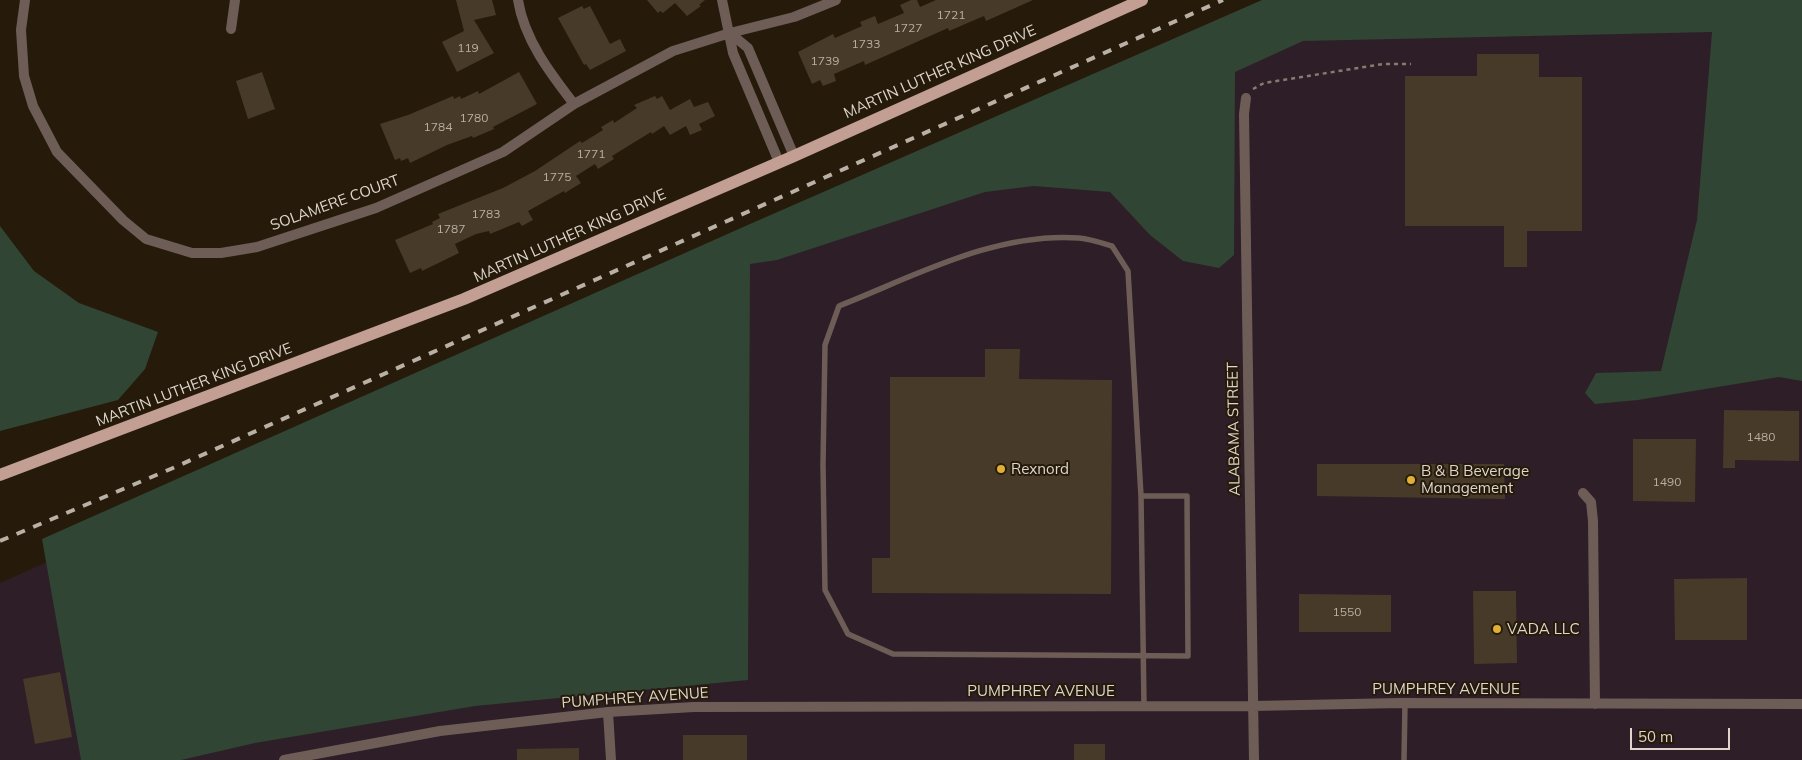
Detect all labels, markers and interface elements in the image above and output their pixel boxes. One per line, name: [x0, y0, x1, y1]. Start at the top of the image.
house number: 1721: [937, 8, 965, 22]
street label: MARTIN LUTHER KING DRIVE: [841, 21, 1039, 123]
house number: 1727: [894, 21, 922, 35]
house number: 1733: [852, 37, 880, 51]
house number: 119: [457, 41, 479, 55]
house number: 1739: [811, 54, 839, 68]
house number: 1780: [460, 111, 488, 125]
house number: 1784: [424, 120, 452, 134]
house number: 1771: [577, 147, 605, 161]
house number: 1775: [543, 170, 571, 184]
street label: SOLAMERE COURT: [268, 171, 402, 235]
street label: MARTIN LUTHER KING DRIVE: [471, 185, 669, 287]
house number: 1783: [472, 207, 500, 221]
house number: 1787: [437, 222, 465, 236]
street label: MARTIN LUTHER KING DRIVE: [93, 339, 295, 431]
street label: ALABAMA STREET: [1224, 362, 1244, 496]
house number: 1480: [1747, 430, 1775, 444]
place label: Rexnord: [1011, 460, 1069, 478]
place label: B & B Beverage Management: [1421, 462, 1529, 497]
marker: Rexnord: [995, 463, 1007, 475]
marker: B & B Beverage Management: [1405, 474, 1417, 486]
house number: 1490: [1653, 475, 1681, 489]
house number: 1550: [1333, 605, 1361, 619]
place label: VADA LLC: [1507, 620, 1580, 638]
marker: VADA LLC: [1491, 623, 1503, 635]
street label: PUMPHREY AVENUE: [1372, 680, 1520, 698]
street label: PUMPHREY AVENUE: [967, 682, 1115, 700]
street label: PUMPHREY AVENUE: [561, 684, 709, 712]
scale bar: [1632, 718, 1732, 750]
text: 50 m: [1638, 727, 1673, 746]

